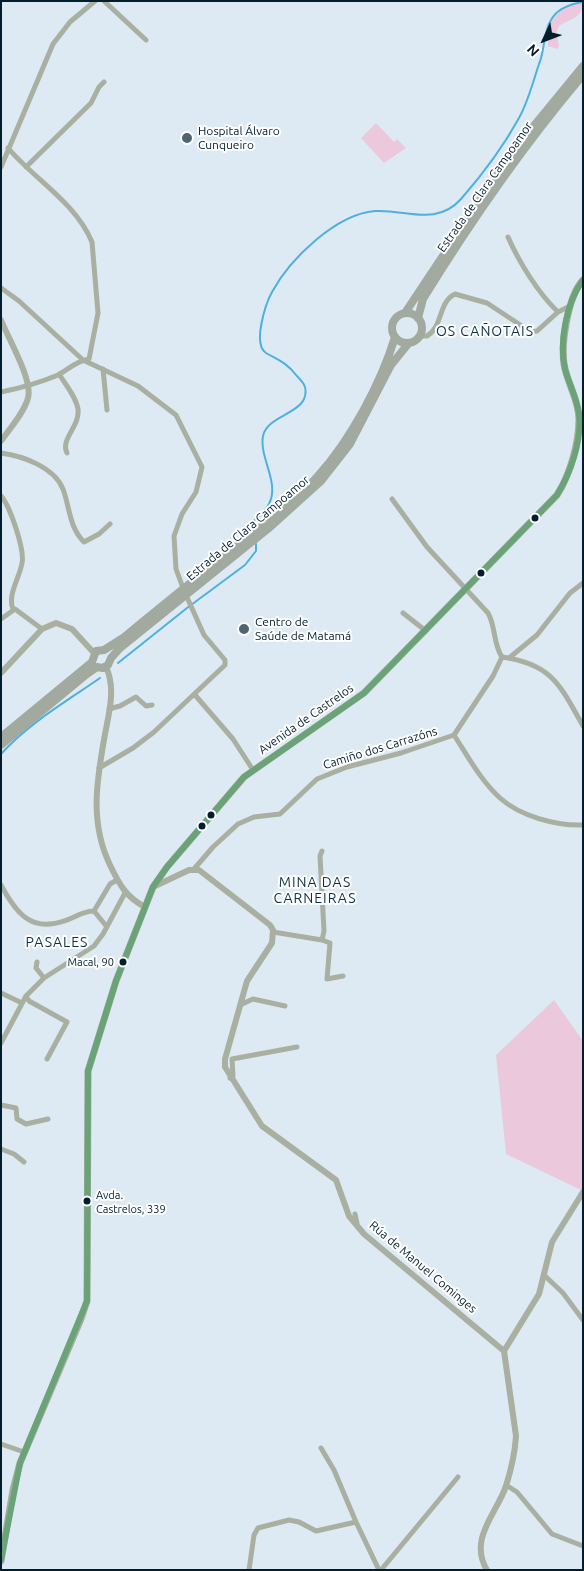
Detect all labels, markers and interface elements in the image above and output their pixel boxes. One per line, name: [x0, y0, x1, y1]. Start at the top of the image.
north arrow: [519, 15, 569, 65]
text: N: [524, 41, 542, 60]
street label: Estrada de Clara Campoamor: [434, 119, 536, 255]
place label: Hospital Álvaro Cunqueiro: [198, 124, 280, 152]
marker: Hospital Álvaro Cunqueiro: [180, 131, 194, 145]
district label: OS CAÑOTAIS: [435, 323, 535, 339]
street label: Estrada de Clara Campoamor: [184, 472, 312, 584]
unlabelled marker: [530, 513, 540, 523]
unlabelled marker: [476, 568, 486, 578]
place label: Centro de Saúde de Matamá: [255, 615, 351, 643]
marker: Centro de Saúde de Matamá: [237, 622, 251, 636]
street label: Avenida de Castrelos: [256, 681, 356, 757]
street label: Camiño dos Carrazóns: [321, 724, 439, 772]
unlabelled marker: [206, 810, 216, 820]
unlabelled marker: [197, 821, 207, 831]
district label: MINA DAS CARNEIRAS: [272, 874, 358, 906]
district label: PASALES: [25, 934, 89, 950]
place label: Macal, 90: [68, 955, 114, 969]
marker: Macal, 90: [118, 957, 128, 967]
place label: Avda. Castrelos, 339: [96, 1188, 166, 1214]
marker: Avda. Castrelos, 339: [82, 1196, 92, 1206]
street label: Rúa de Manuel Cominges: [366, 1218, 480, 1316]

